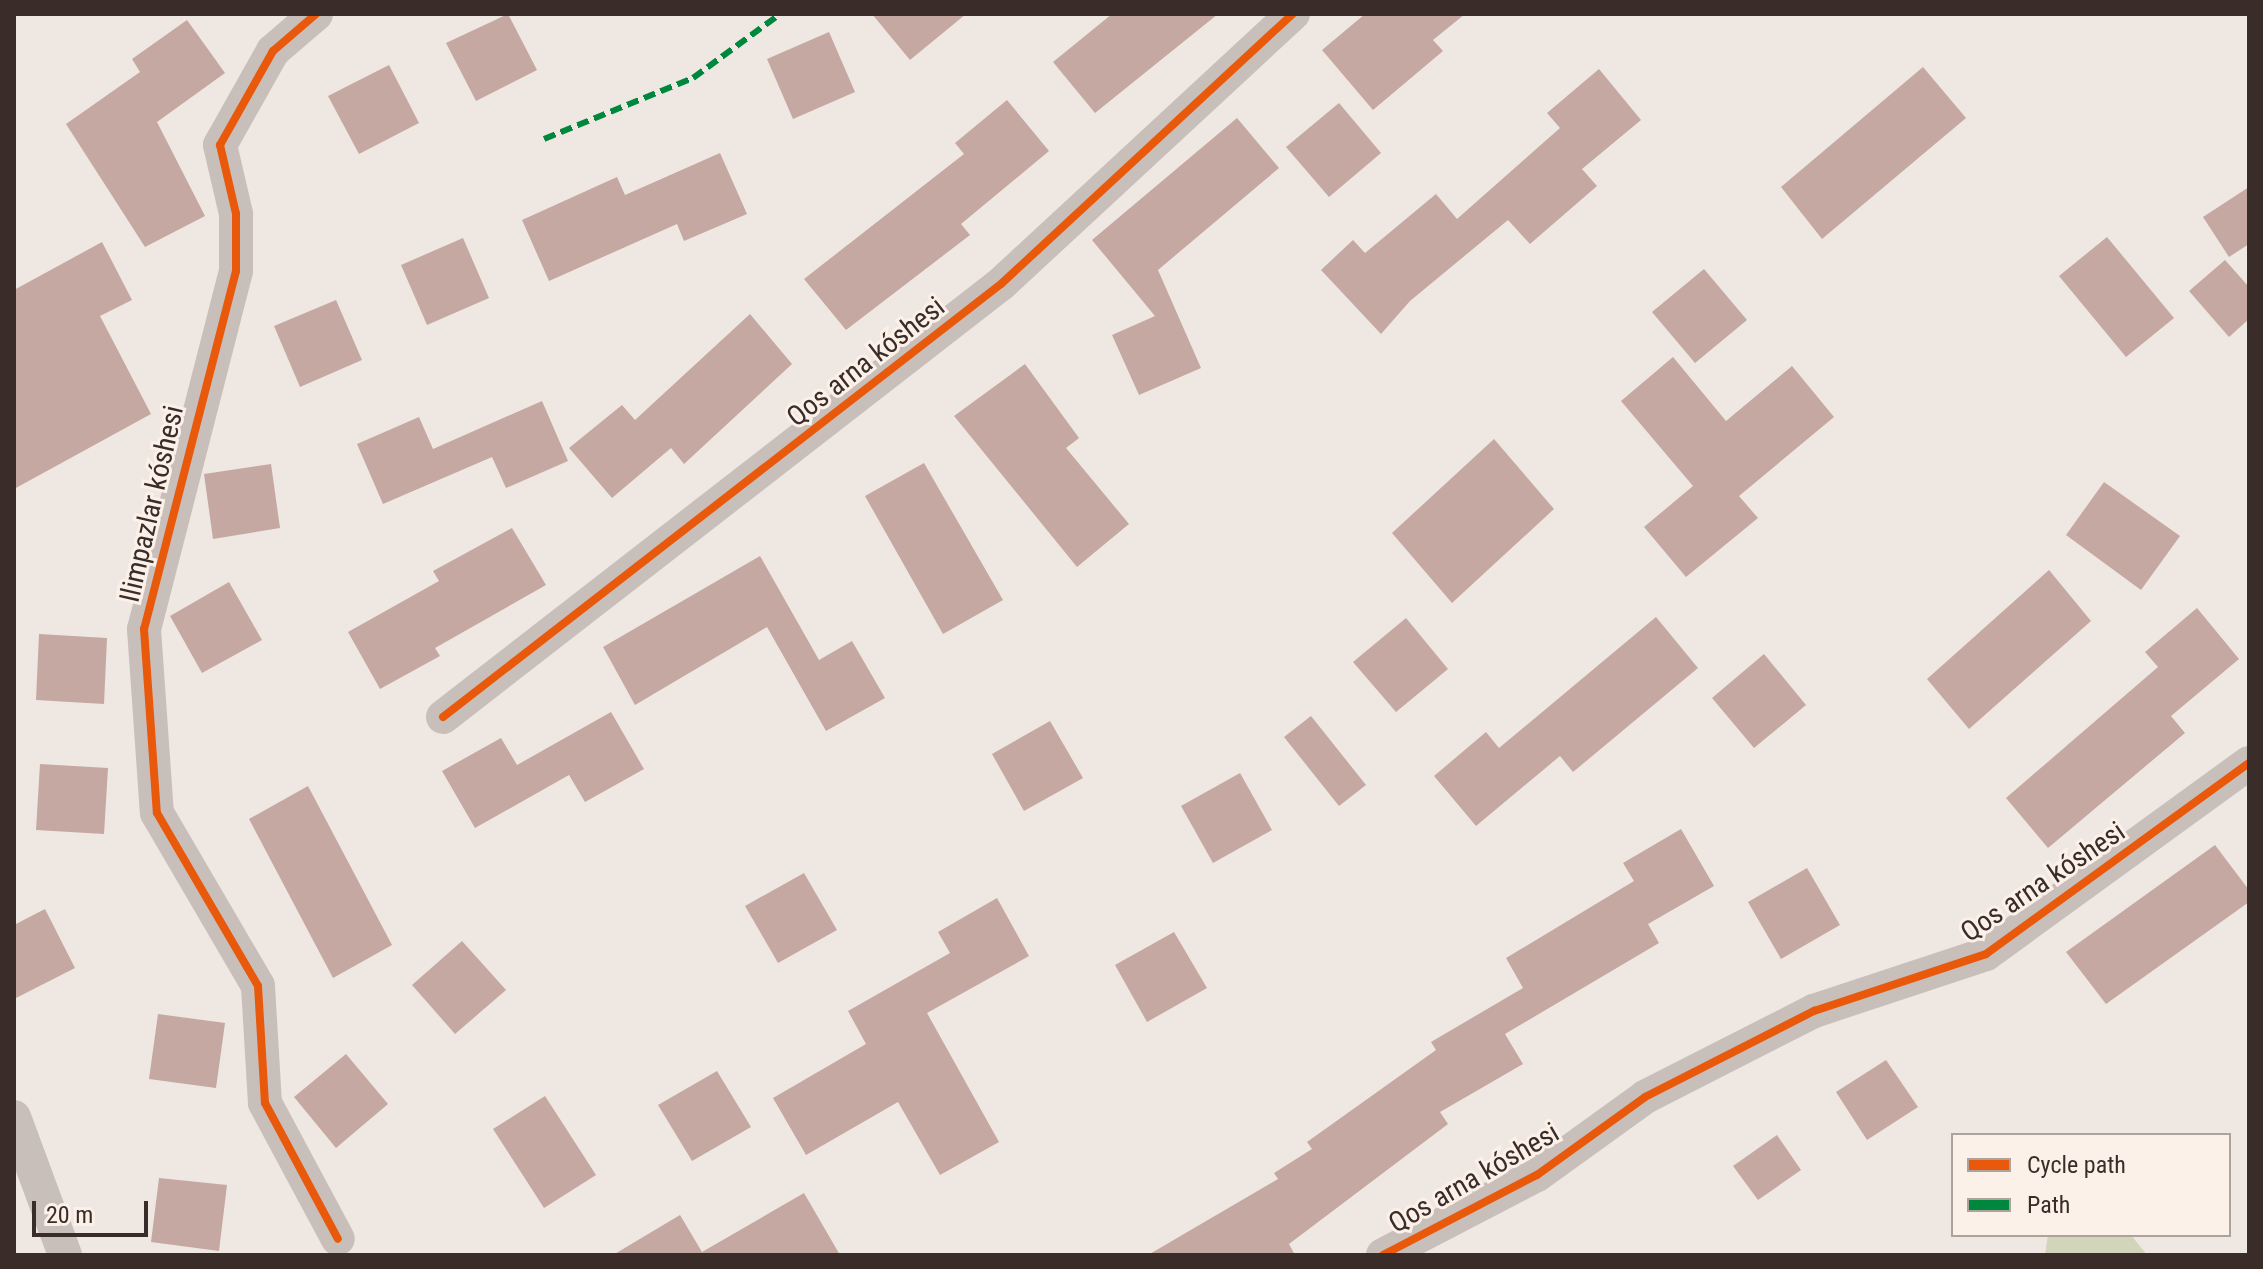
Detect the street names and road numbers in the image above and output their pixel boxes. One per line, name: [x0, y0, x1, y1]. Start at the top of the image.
street label: Qos arna kóshesi: [781, 290, 951, 434]
street label: Ilimpazlar kóshesi: [113, 403, 191, 605]
street label: Qos arna kóshesi: [1955, 815, 2131, 949]
street label: Qos arna kóshesi: [1383, 1116, 1565, 1240]

